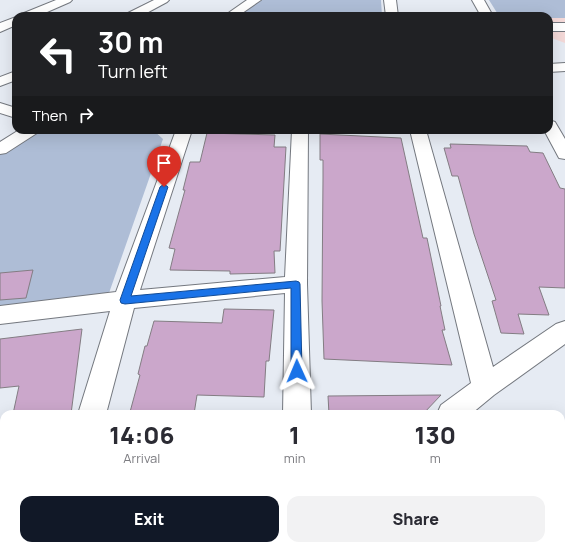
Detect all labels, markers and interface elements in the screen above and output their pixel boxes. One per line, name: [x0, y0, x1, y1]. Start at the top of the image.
text: 30 m: [98, 23, 163, 61]
icon: left: [32, 28, 84, 80]
text: Turn left: [98, 59, 168, 83]
icon: right: [75, 104, 97, 126]
text: Then: [32, 105, 67, 126]
pin: [147, 146, 181, 187]
icon: arrive: [153, 152, 175, 174]
position arrow: [276, 350, 318, 392]
text: 14:06: [109, 418, 174, 451]
text: 1: [289, 418, 300, 451]
text: 130: [415, 418, 456, 451]
text: Arrival: [123, 449, 160, 467]
text: min: [284, 449, 305, 467]
text: m: [430, 449, 441, 467]
button: Exit: [20, 496, 279, 542]
button: Share: [287, 496, 545, 542]

